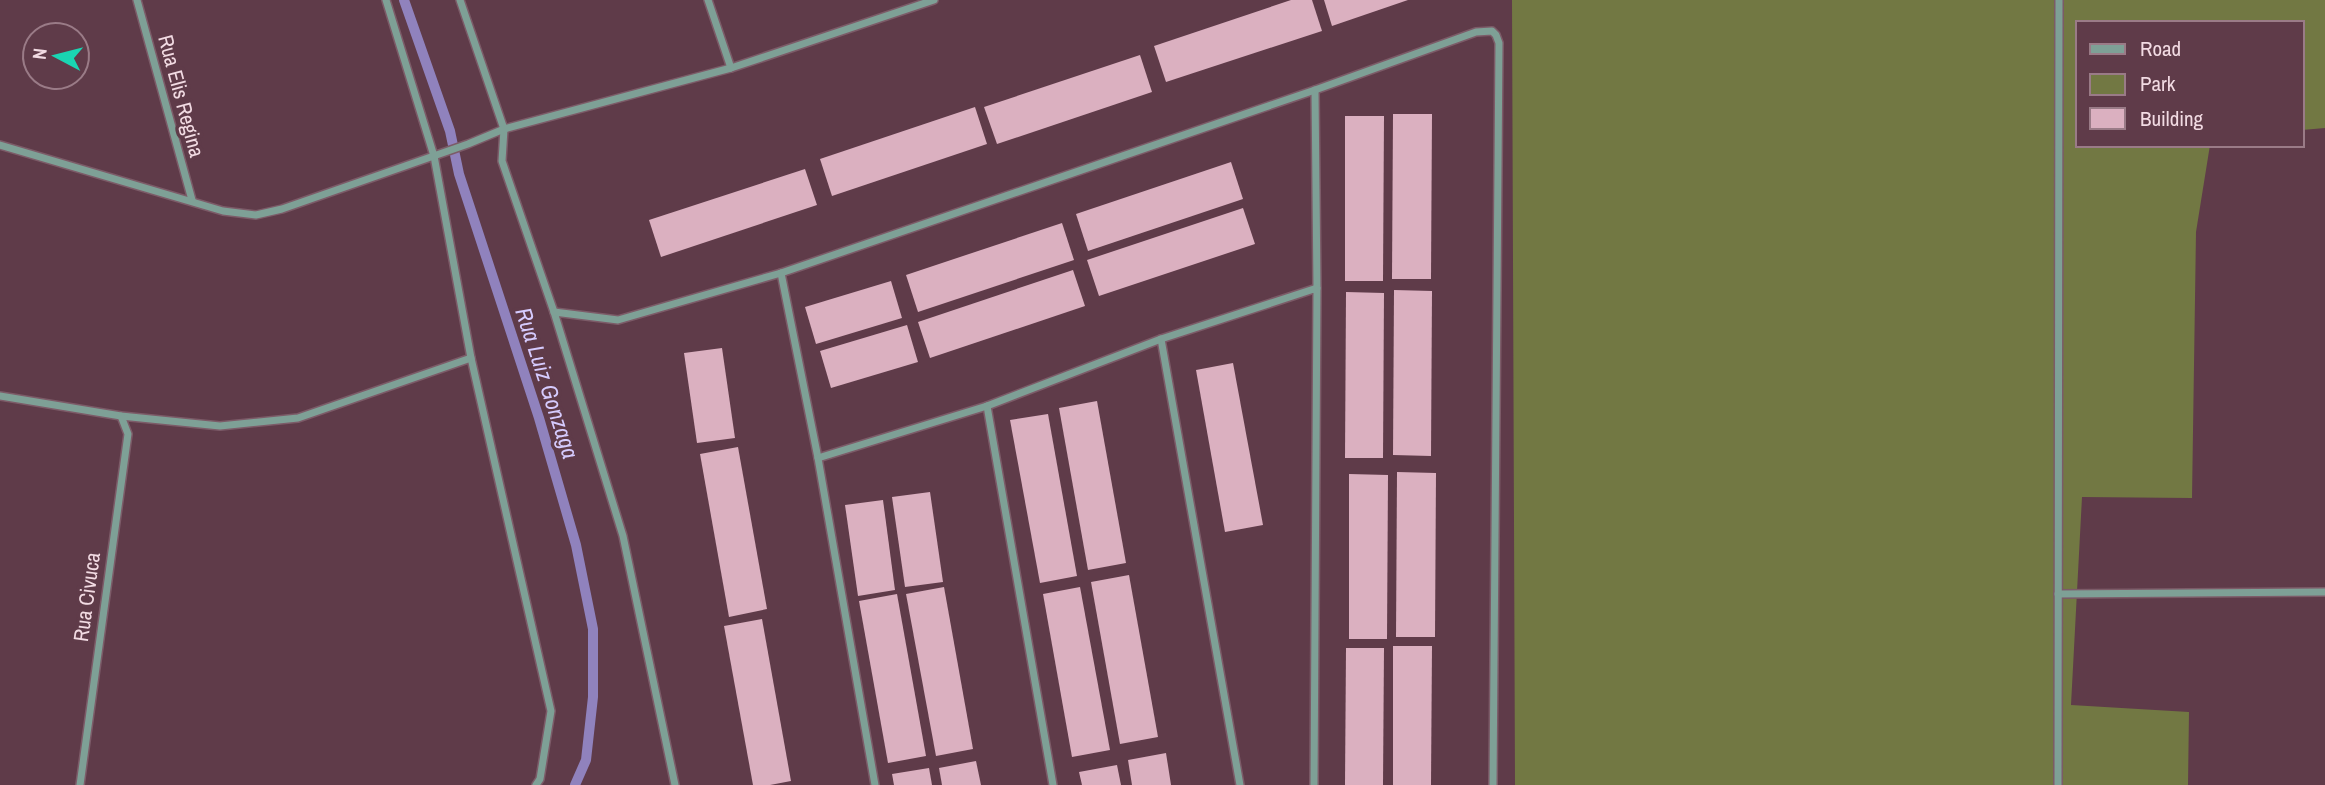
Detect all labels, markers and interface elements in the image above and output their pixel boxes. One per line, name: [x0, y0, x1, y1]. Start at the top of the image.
north arrow: [21, 21, 91, 91]
legend: [2076, 21, 2304, 147]
street label: Rua Elis Regina: [151, 32, 212, 161]
text: Road: [2140, 34, 2181, 63]
text: N: [26, 47, 53, 61]
text: Park: [2140, 69, 2176, 98]
text: Building: [2140, 104, 2204, 133]
water label: Rua Luiz Gonzaga: [508, 303, 587, 462]
street label: Rua Civuca: [66, 550, 107, 643]

